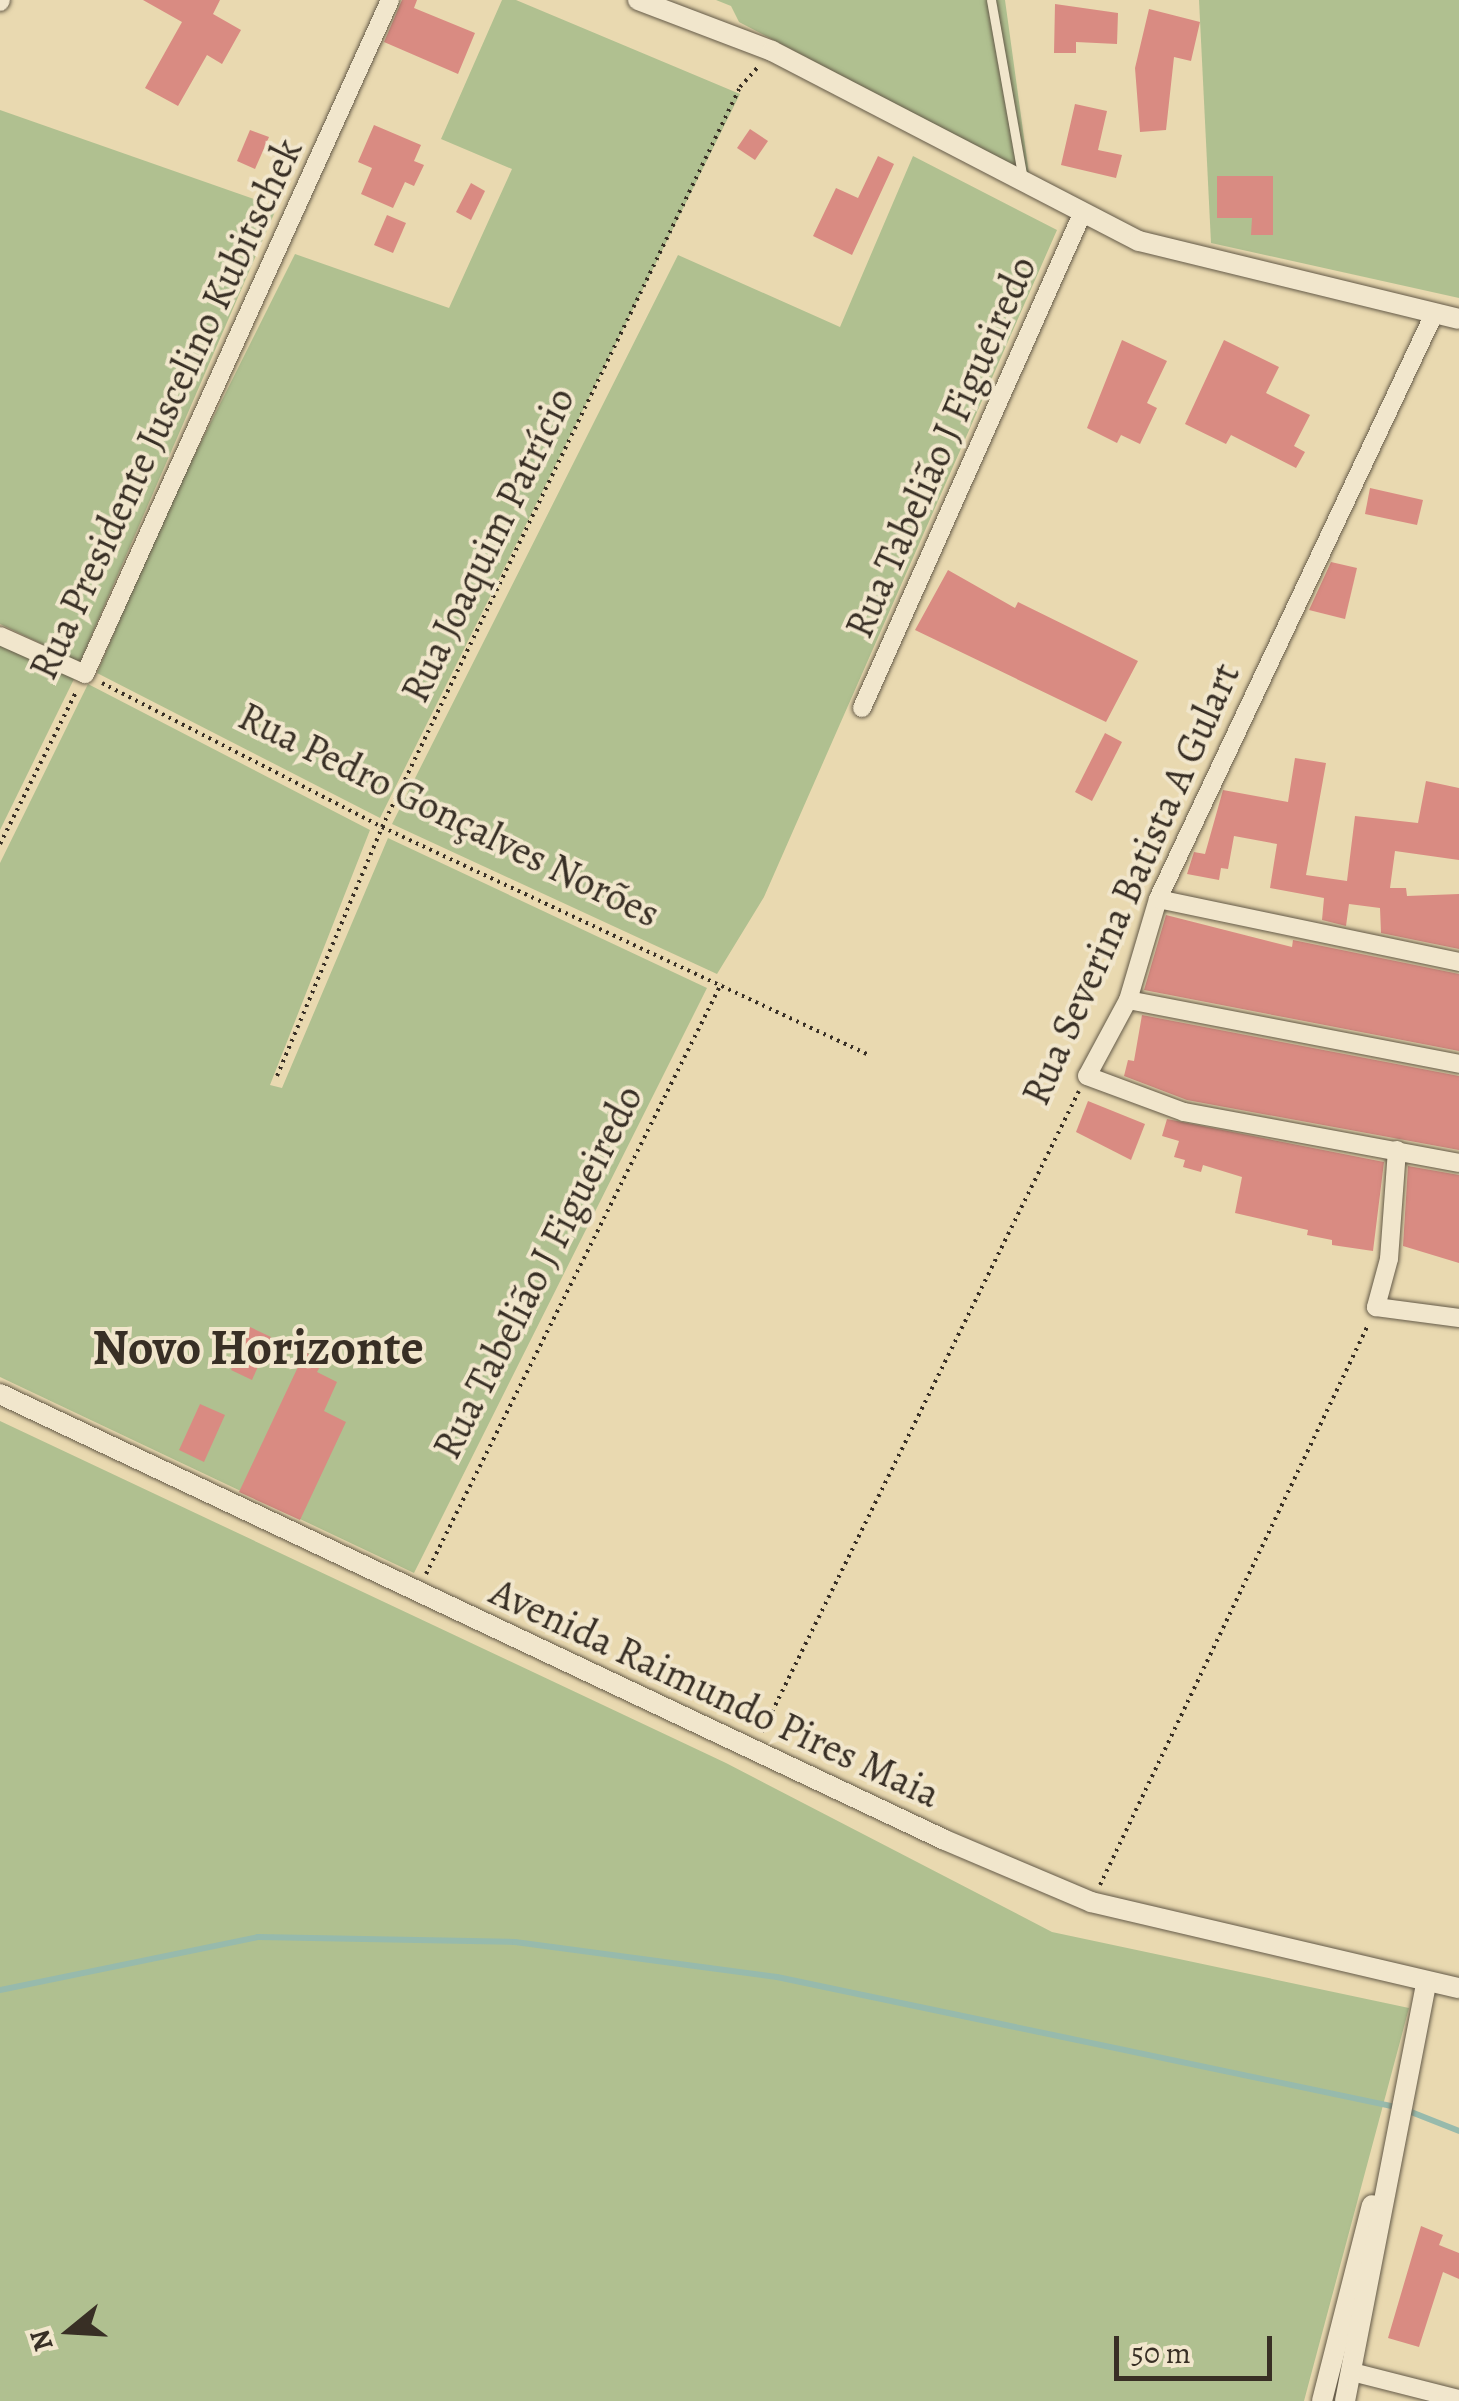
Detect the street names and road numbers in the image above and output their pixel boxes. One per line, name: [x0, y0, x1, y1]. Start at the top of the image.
street label: Rua Presidente Juscelino Kubitschek: [19, 131, 313, 687]
street label: Rua Tabelião J Figueiredo: [835, 249, 1047, 645]
street label: Rua Joaquim Patrício: [391, 380, 585, 710]
street label: Rua Severina Batista A Gulart: [1012, 656, 1250, 1112]
street label: Rua Pedro Gonçalves Norões: [231, 692, 667, 938]
street label: Rua Tabelião J Figueiredo: [423, 1077, 653, 1467]
street label: Avenida Raimundo Pires Maia: [483, 1568, 947, 1818]

